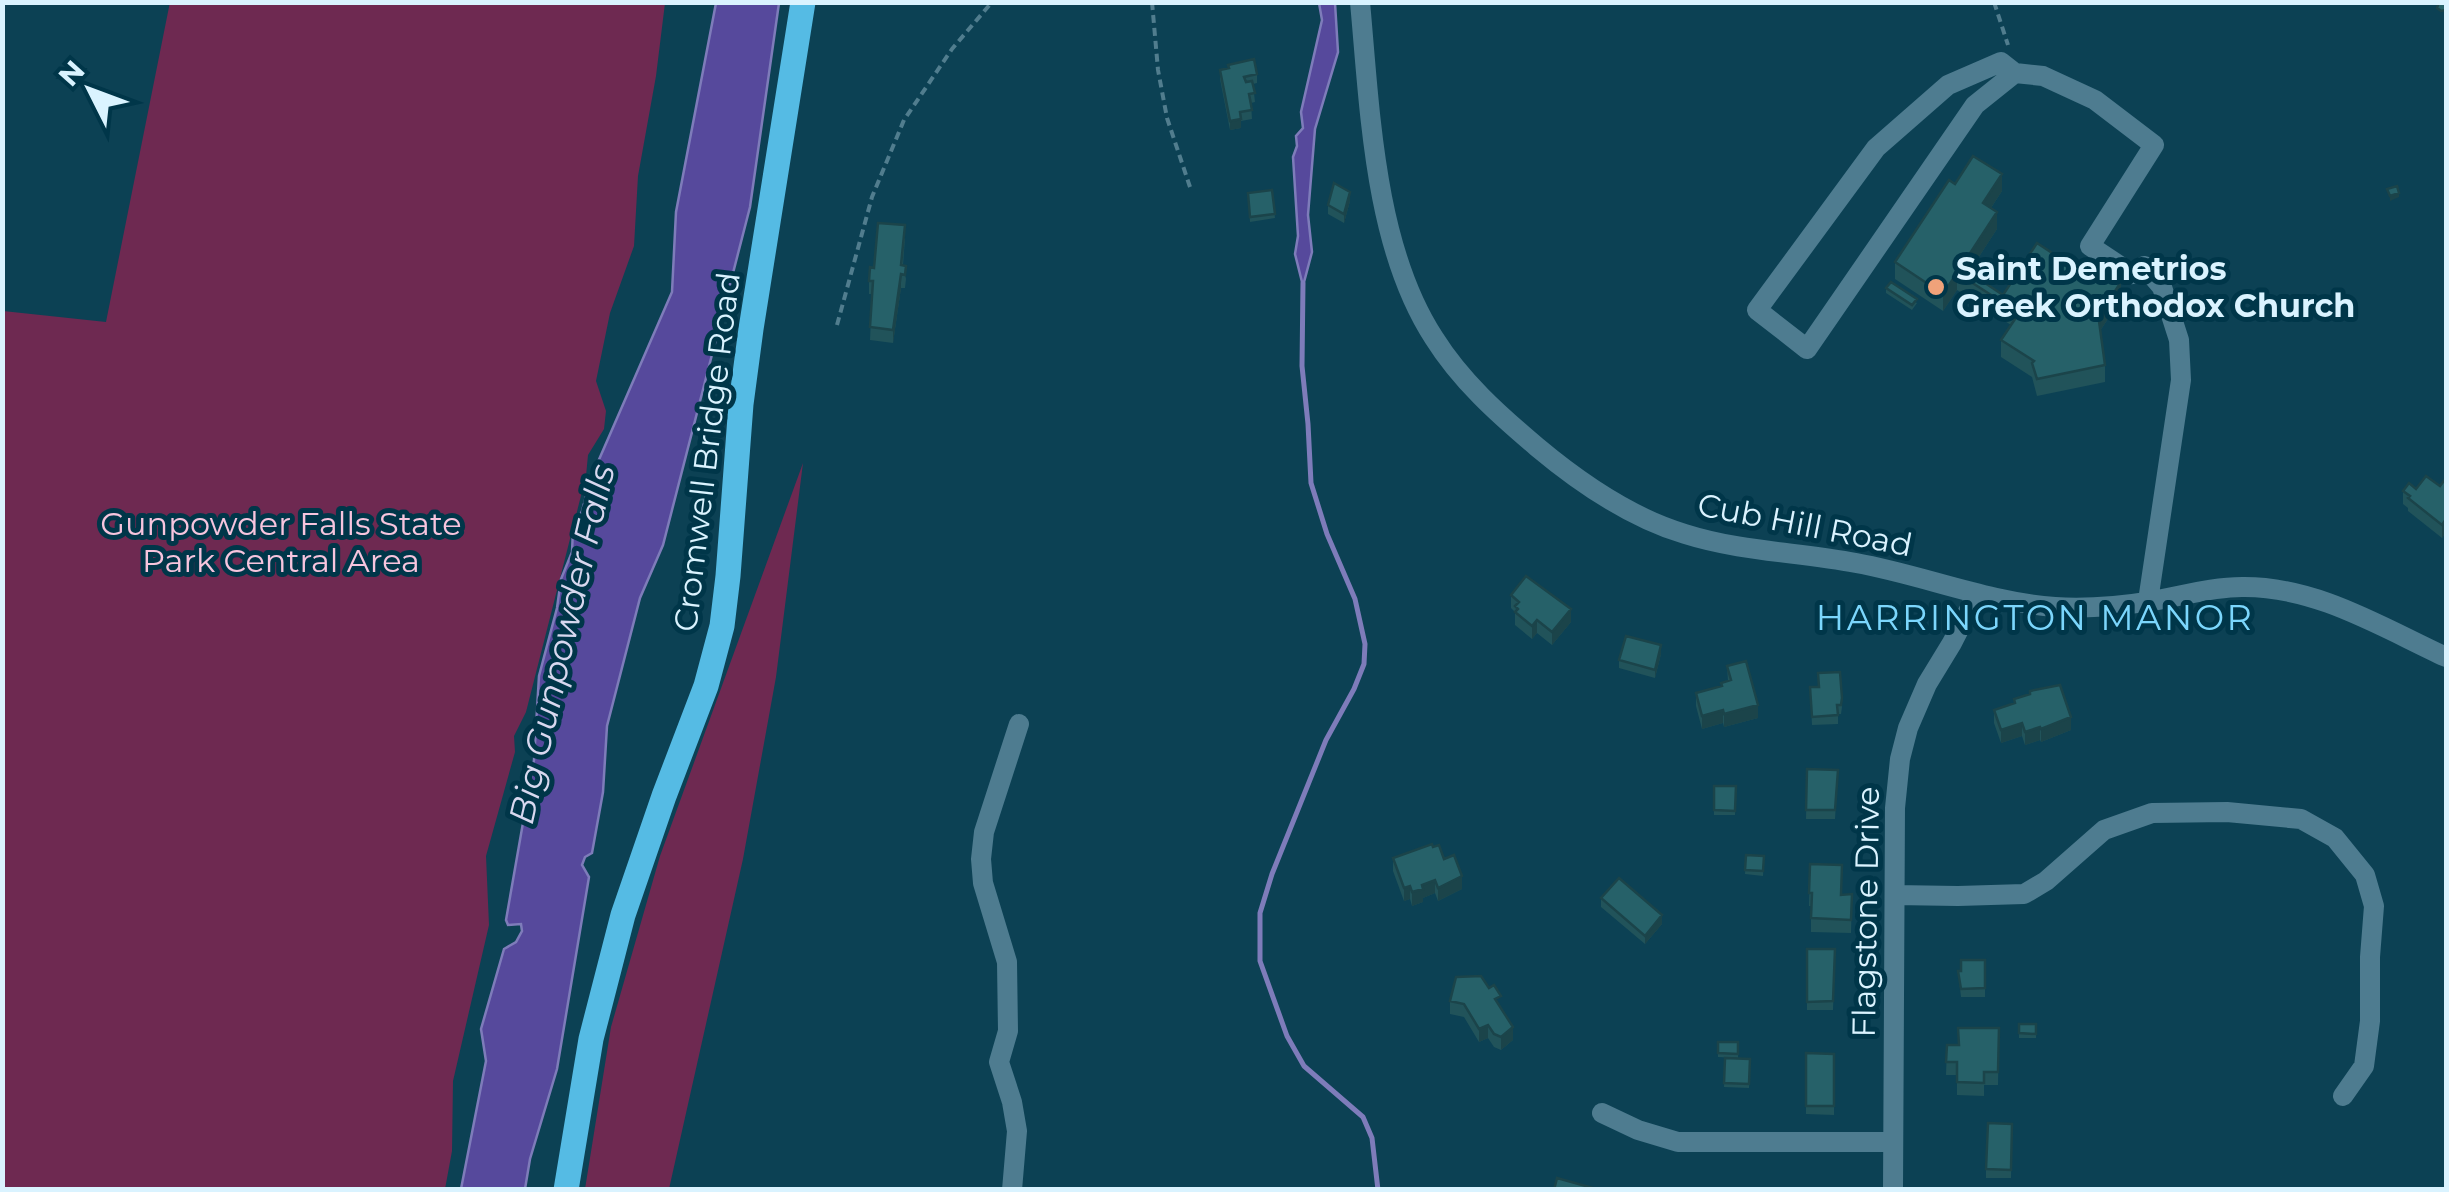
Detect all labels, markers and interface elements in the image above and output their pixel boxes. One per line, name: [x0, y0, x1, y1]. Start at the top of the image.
north arrow: [40, 40, 140, 140]
text: N: [51, 53, 92, 93]
place label: Saint Demetrios Greek Orthodox Church: [1956, 249, 2355, 325]
street label: Cromwell Bridge Road: [665, 270, 748, 634]
marker: Saint Demetrios Greek Orthodox Church: [1925, 276, 1947, 298]
water label: Big Gunpowder Falls: [499, 460, 624, 828]
street label: Cub Hill Road: [1695, 485, 1916, 564]
park label: Gunpowder Falls State Park Central Area: [100, 504, 462, 580]
district label: HARRINGTON MANOR: [1816, 596, 2254, 639]
street label: Flagstone Drive: [1844, 786, 1887, 1038]

